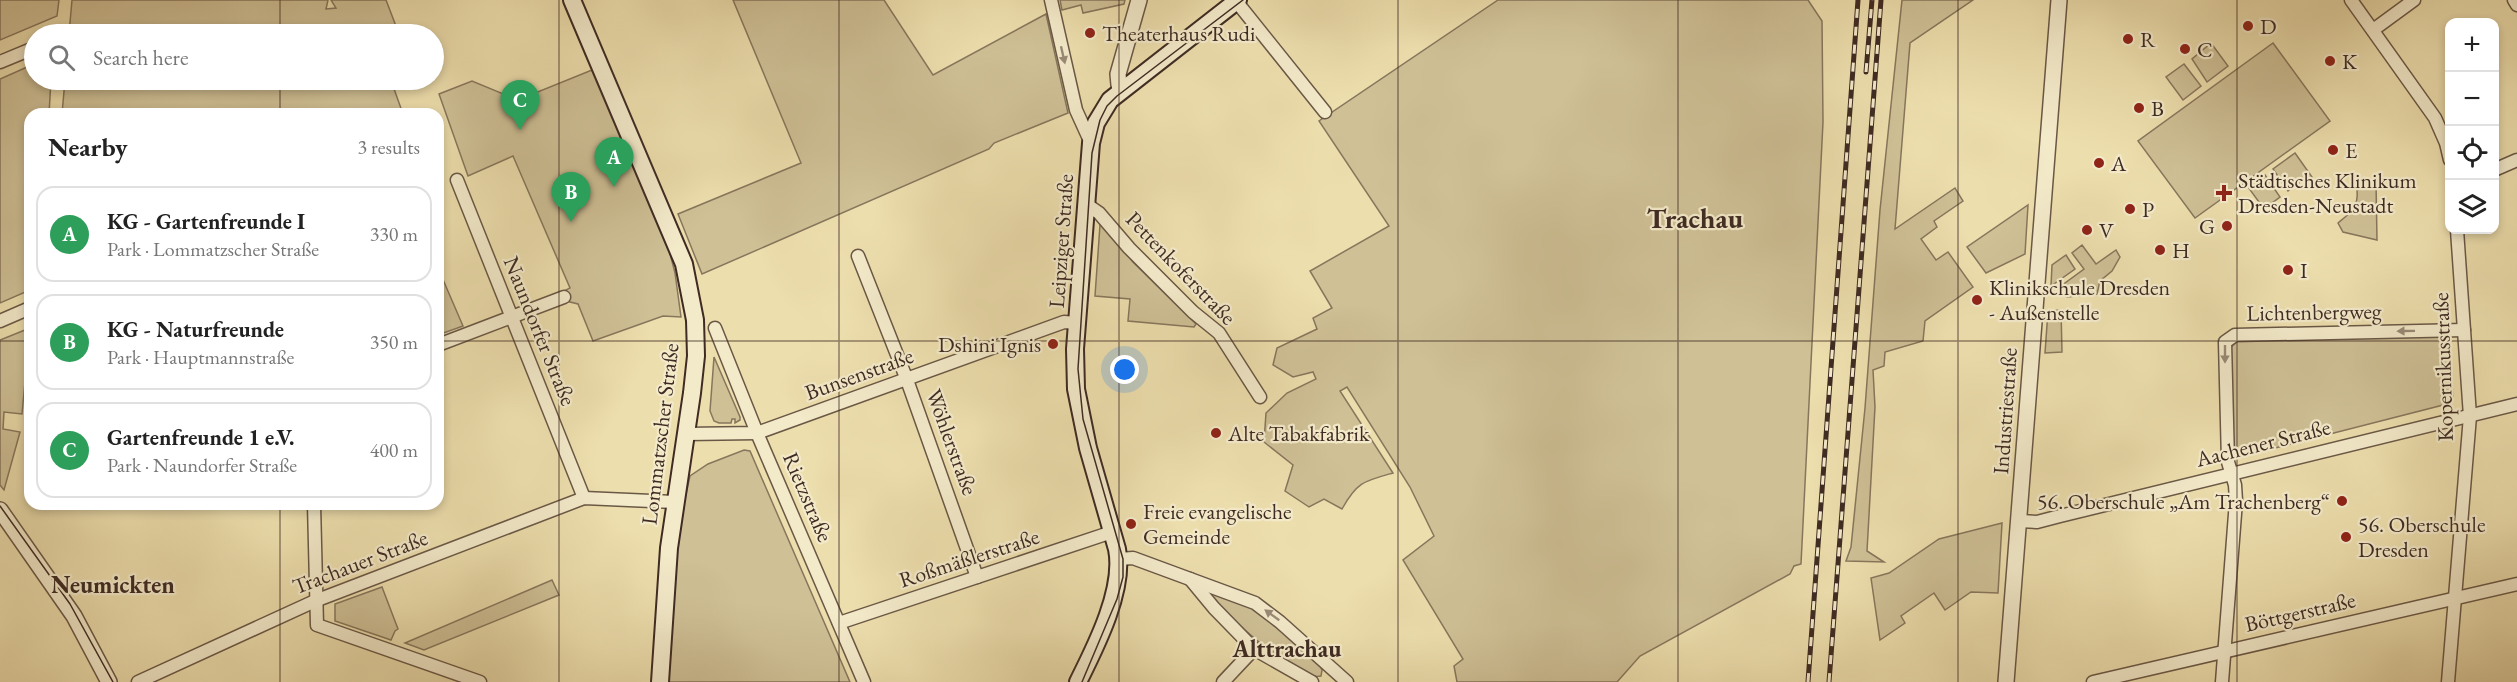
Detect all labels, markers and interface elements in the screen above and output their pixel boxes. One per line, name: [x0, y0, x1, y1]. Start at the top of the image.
place label: D: [2260, 12, 2277, 41]
map controls: [2445, 18, 2499, 234]
button: +: [2445, 18, 2499, 72]
place label: Theaterhaus Rudi: [1102, 19, 1255, 48]
marker: D: [2241, 19, 2255, 33]
search box: [24, 24, 444, 90]
place label: R: [2140, 25, 2156, 54]
marker: Theaterhaus Rudi: [1083, 26, 1097, 40]
marker: R: [2121, 32, 2135, 46]
place label: C: [2197, 35, 2213, 64]
icon: search: [45, 41, 78, 74]
marker: C: [2178, 42, 2192, 56]
text: Search here: [93, 43, 188, 72]
one-way arrow: [1059, 46, 1069, 64]
place label: K: [2342, 47, 2358, 76]
marker: K: [2323, 54, 2337, 68]
button: −: [2445, 72, 2499, 126]
pin: C: [500, 80, 540, 130]
place label: B: [2151, 94, 2164, 123]
marker: B: [2132, 101, 2146, 115]
button: locate: [2445, 126, 2499, 180]
text: Nearby: [48, 130, 128, 164]
text: 3 results: [357, 134, 420, 160]
place label: E: [2345, 136, 2357, 165]
pin: A: [594, 138, 634, 187]
marker: E: [2326, 143, 2340, 157]
place label: A: [2110, 149, 2127, 178]
marker: A: [2092, 156, 2106, 170]
place label: Städtisches Klinikum Dresden-Neustadt: [2238, 166, 2417, 220]
pin: B: [552, 172, 590, 222]
street label: Leipziger Straße: [1042, 173, 1080, 309]
button: layers: [2445, 180, 2499, 234]
marker: Städtisches Klinikum Dresden-Neustadt: [2215, 184, 2233, 202]
place label: P: [2142, 195, 2154, 224]
district label: Trachau: [1647, 200, 1744, 236]
marker: P: [2123, 202, 2137, 216]
street label: Pettenkoferstraße: [1120, 205, 1243, 331]
text: KG - Gartenfreunde I: [107, 207, 305, 236]
place label: G: [2199, 212, 2215, 241]
place label: V: [2099, 216, 2114, 245]
marker: G: [2220, 219, 2234, 233]
text: A: [62, 221, 77, 247]
text: 330 m: [370, 221, 418, 247]
marker: V: [2080, 223, 2094, 237]
text: Park · Lommatzscher Straße: [107, 236, 319, 262]
place label: H: [2172, 236, 2190, 265]
marker: H: [2153, 243, 2167, 257]
street label: Naundorfer Straße: [497, 252, 583, 410]
place label: I: [2300, 256, 2308, 285]
marker: I: [2281, 263, 2295, 277]
place label: Klinikschule Dresden - Außenstelle: [1989, 273, 2171, 327]
street label: Kopernikusstraße: [2426, 292, 2460, 442]
marker: Klinikschule Dresden - Außenstelle: [1970, 293, 1984, 307]
street label: Lichtenbergweg: [2246, 296, 2382, 328]
text: KG - Naturfreunde: [107, 315, 284, 344]
one-way arrow: [2396, 326, 2415, 336]
text: B: [63, 329, 76, 355]
text: 350 m: [370, 329, 418, 355]
place label: Dshini Ignis: [938, 330, 1041, 359]
marker: Dshini Ignis: [1046, 337, 1060, 351]
street label: Lommatzscher Straße: [634, 341, 686, 526]
street label: Bunsenstraße: [801, 341, 918, 407]
text: Park · Hauptmannstraße: [107, 344, 294, 370]
one-way arrow: [2220, 345, 2230, 364]
street label: Industriestraße: [1986, 346, 2024, 475]
your location: [1110, 355, 1139, 384]
street label: Wöhlerstraße: [919, 385, 985, 499]
street label: Aachener Straße: [2192, 412, 2334, 474]
place label: Alte Tabakfabrik: [1227, 419, 1370, 448]
text: Gartenfreunde 1 e.V.: [107, 423, 294, 452]
marker: Alte Tabakfabrik: [1209, 426, 1223, 440]
text: C: [62, 437, 77, 463]
text: 400 m: [370, 437, 418, 463]
street label: Rietzstraße: [776, 448, 840, 547]
text: Park · Naundorfer Straße: [107, 452, 297, 478]
place label: 56. Oberschule „Am Trachenberg“: [2037, 487, 2330, 516]
marker: 56. Oberschule „Am Trachenberg“: [2335, 494, 2349, 508]
place label: Freie evangelische Gemeinde: [1143, 497, 1292, 551]
place label: 56. Oberschule Dresden: [2358, 510, 2486, 564]
marker: Freie evangelische Gemeinde: [1124, 517, 1138, 531]
street label: Roßmäßlerstraße: [895, 522, 1043, 594]
street label: Trachauer Straße: [288, 523, 432, 601]
marker: 56. Oberschule Dresden: [2339, 530, 2353, 544]
district label: Neumickten: [51, 569, 175, 600]
street label: Böttgerstraße: [2242, 585, 2359, 639]
one-way arrow: [1264, 609, 1280, 621]
district label: Alttrachau: [1232, 633, 1342, 664]

